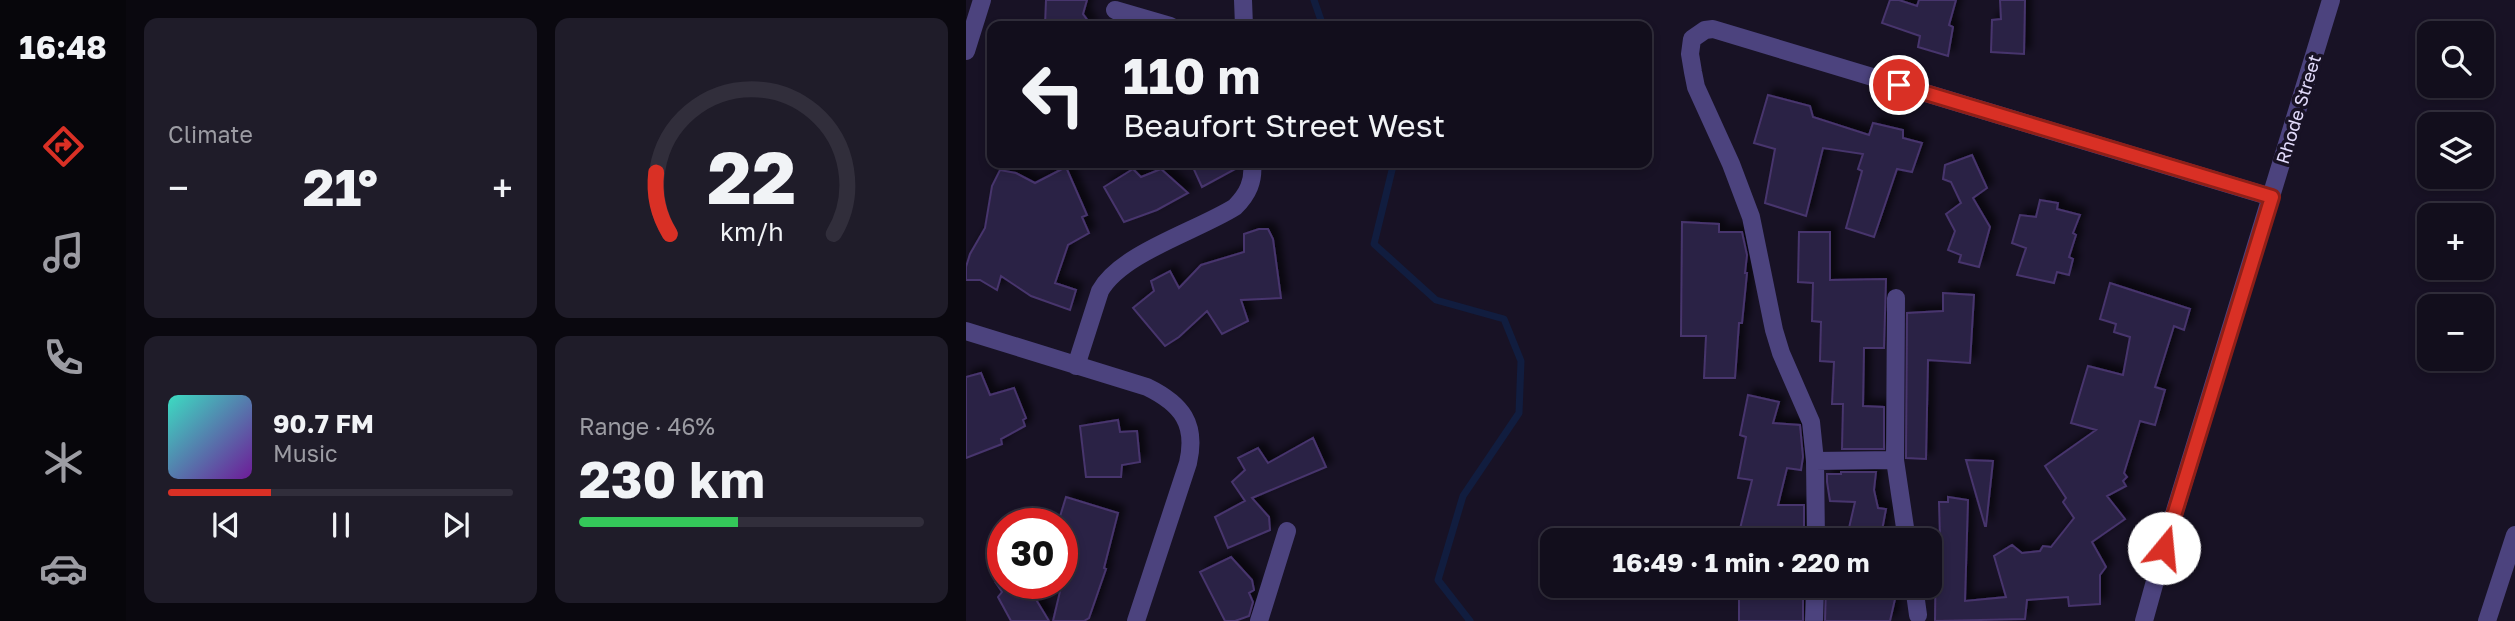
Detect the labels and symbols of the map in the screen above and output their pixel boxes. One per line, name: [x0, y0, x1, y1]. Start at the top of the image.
street label: Rhode Street: [2271, 52, 2325, 166]
pin: [1869, 55, 1929, 115]
speed limit sign: 30: [987, 508, 1078, 599]
position arrow: [2127, 511, 2201, 585]

